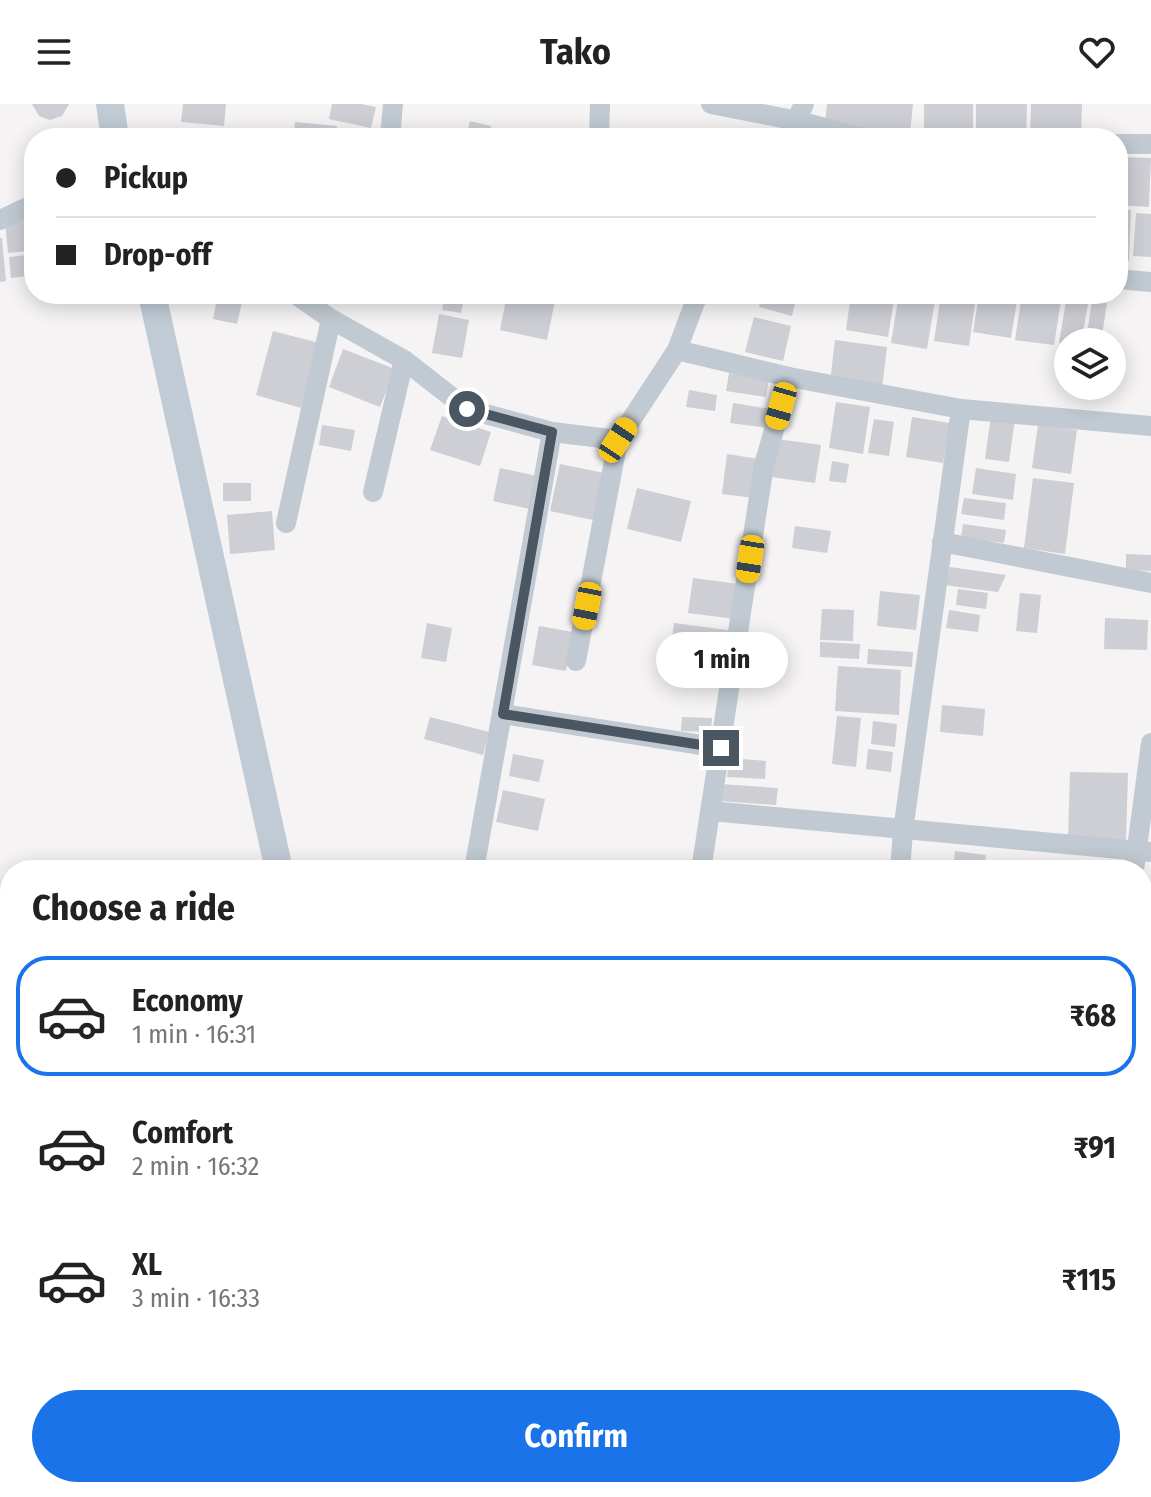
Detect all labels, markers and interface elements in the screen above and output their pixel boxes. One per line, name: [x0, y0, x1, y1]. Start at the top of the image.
icon: menu: [32, 30, 76, 74]
text: Tako: [540, 30, 611, 74]
icon: heart: [1075, 30, 1119, 74]
text: Pickup: [104, 160, 188, 196]
text: Drop-off: [104, 237, 211, 273]
map controls: [1054, 328, 1126, 400]
button: layers: [1054, 328, 1126, 400]
car: [763, 380, 799, 432]
route start: [449, 391, 485, 427]
car: [595, 413, 641, 467]
car: [734, 533, 766, 585]
car: [571, 580, 603, 632]
callout: 1 min: [655, 632, 787, 688]
text: 1 min: [694, 644, 750, 675]
route end: [703, 730, 739, 766]
text: Choose a ride: [32, 886, 235, 930]
icon: car: [36, 980, 108, 1052]
text: Economy: [132, 983, 243, 1019]
text: ₹68: [1070, 998, 1116, 1034]
text: 1 min · 16:31: [132, 1019, 256, 1050]
icon: car: [36, 1112, 108, 1184]
text: Comfort: [132, 1115, 233, 1151]
text: ₹91: [1074, 1130, 1116, 1166]
text: 2 min · 16:32: [132, 1151, 259, 1182]
icon: car: [36, 1244, 108, 1316]
text: XL: [132, 1247, 162, 1283]
text: ₹115: [1062, 1262, 1116, 1298]
text: 3 min · 16:33: [132, 1283, 260, 1314]
button: Confirm: [32, 1390, 1120, 1482]

